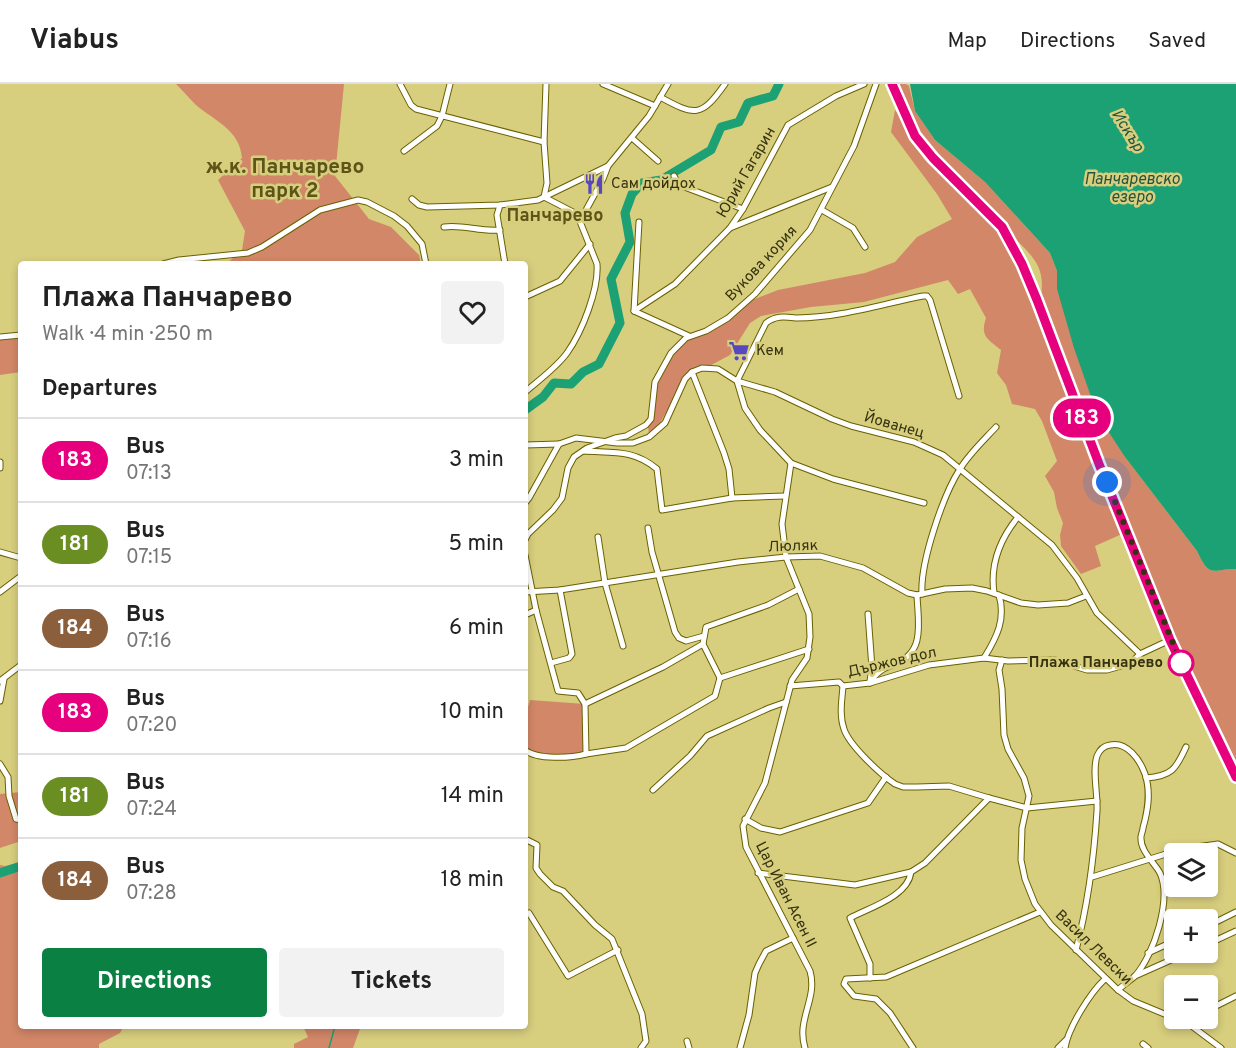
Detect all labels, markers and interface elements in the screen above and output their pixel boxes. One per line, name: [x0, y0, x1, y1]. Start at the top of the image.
text: Viabus: [30, 23, 119, 59]
text: Map: [947, 28, 987, 55]
text: Directions: [1020, 28, 1115, 55]
text: Saved: [1148, 28, 1206, 55]
water label: Искър: [1106, 106, 1148, 156]
street label: Юрий Гагарин: [713, 124, 781, 222]
district label: ж.к. Панчарево парк 2: [206, 154, 364, 205]
water label: Панчаревско езеро: [1084, 170, 1180, 208]
restaurant icon: Сам дойдох: [582, 172, 606, 196]
place label: Сам дойдох: [611, 175, 696, 194]
district label: Панчарево: [507, 205, 603, 228]
street label: Вукова кория: [722, 222, 802, 306]
text: Плажа Панчарево: [42, 281, 293, 317]
button: heart: [441, 281, 504, 344]
text: Walk · 4 min · 250 m: [42, 322, 213, 348]
supermarket icon: Кем: [727, 339, 751, 363]
place label: Кем: [756, 342, 784, 361]
text: Departures: [42, 376, 158, 403]
line badge: 183: [1048, 398, 1116, 438]
text: 183: [1065, 405, 1099, 432]
street label: Йованец: [862, 406, 927, 444]
text: Bus: [126, 434, 165, 461]
text: 183: [58, 447, 92, 474]
text: 3 min: [449, 447, 504, 474]
text: 07:13: [126, 461, 172, 487]
your location: [1092, 467, 1122, 497]
text: Bus: [126, 518, 165, 545]
text: 181: [60, 531, 90, 558]
text: 5 min: [449, 531, 504, 558]
street label: Люляк: [768, 537, 818, 557]
text: 07:15: [126, 545, 172, 571]
text: Bus: [126, 602, 165, 629]
text: 184: [57, 615, 93, 642]
text: 6 min: [449, 615, 504, 642]
text: 07:16: [126, 629, 172, 655]
street label: Държов дол: [845, 643, 939, 683]
marker: Плажа Панчарево: [1168, 650, 1194, 676]
place label: Плажа Панчарево: [1029, 654, 1163, 673]
text: Bus: [126, 686, 165, 713]
text: 183: [58, 699, 92, 726]
text: 10 min: [440, 699, 504, 726]
text: 07:20: [126, 713, 177, 739]
text: Bus: [126, 770, 165, 797]
text: 181: [60, 783, 90, 810]
text: 14 min: [441, 783, 504, 810]
text: 07:24: [126, 797, 177, 823]
street label: Цар Иван Асен II: [750, 839, 820, 951]
map controls: [1164, 843, 1218, 1029]
button: layers: [1164, 843, 1218, 897]
text: Bus: [126, 854, 165, 881]
text: 184: [57, 867, 93, 894]
text: 18 min: [441, 867, 504, 894]
text: 07:28: [126, 881, 177, 907]
street label: Васил Левски: [1050, 906, 1136, 990]
button: +: [1164, 909, 1218, 963]
button: Directions: [42, 948, 267, 1017]
button: Tickets: [279, 948, 504, 1017]
button: −: [1164, 975, 1218, 1029]

